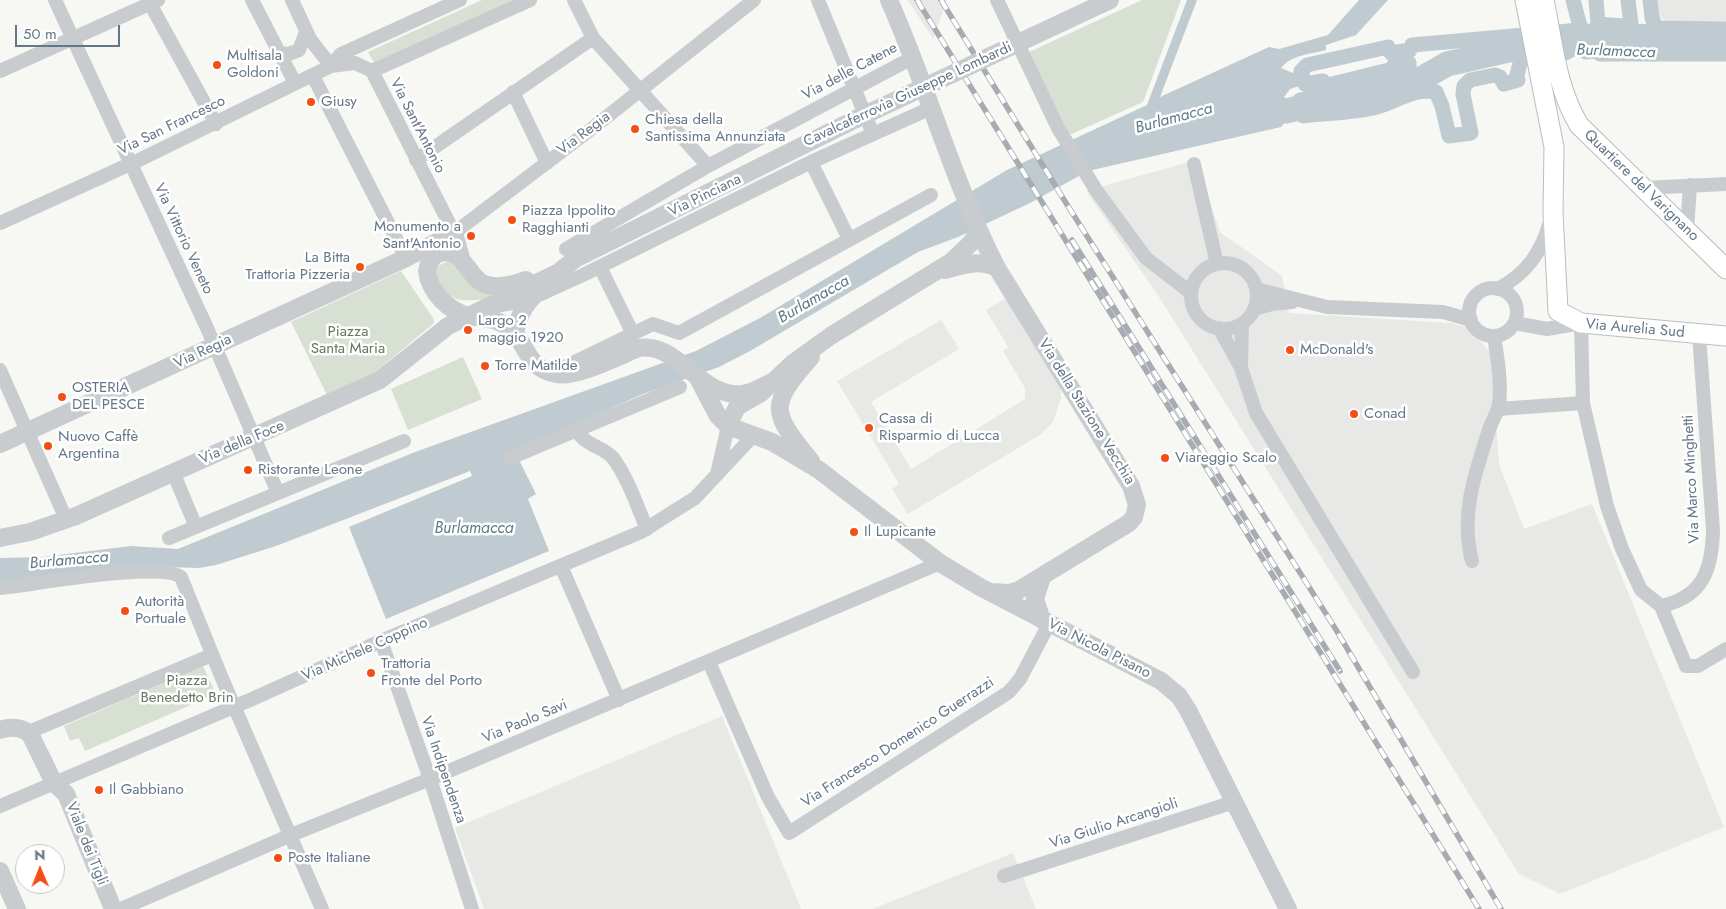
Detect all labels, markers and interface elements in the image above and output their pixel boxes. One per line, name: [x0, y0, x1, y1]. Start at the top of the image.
scale bar: [18, 15, 122, 47]
text: 50 m: [23, 23, 57, 45]
street label: Via delle Catene: [799, 39, 901, 105]
street label: Cavalcaferrovia Giuseppe Lombardi: [801, 39, 1015, 151]
water label: Burlamacca: [1576, 41, 1656, 63]
place label: Multisala Goldoni: [227, 47, 282, 82]
marker: Multisala Goldoni: [211, 59, 223, 71]
street label: Via Sant'Antonio: [385, 76, 449, 176]
street label: Via San Francesco: [115, 92, 229, 160]
place label: Giusy: [321, 93, 357, 111]
marker: Giusy: [305, 96, 317, 108]
water label: Burlamacca: [1133, 99, 1215, 139]
street label: Via Regia: [554, 108, 614, 160]
place label: Chiesa della Santissima Annunziata: [645, 111, 785, 146]
marker: Chiesa della Santissima Annunziata: [629, 123, 641, 135]
street label: Quartiere del Varignano: [1580, 126, 1702, 246]
street label: Via Pinciana: [666, 171, 744, 221]
street label: Via Vittorio Veneto: [149, 181, 217, 297]
place label: Piazza Ippolito Ragghianti: [522, 202, 615, 237]
marker: Piazza Ippolito Ragghianti: [506, 214, 518, 226]
place label: Monumento a Sant'Antonio: [374, 218, 461, 253]
marker: Monumento a Sant'Antonio: [465, 230, 477, 242]
place label: La Bitta Trattoria Pizzeria: [246, 249, 350, 284]
marker: La Bitta Trattoria Pizzeria: [354, 261, 366, 273]
water label: Burlamacca: [775, 272, 853, 328]
place label: Largo 2 maggio 1920: [478, 312, 564, 347]
street label: Via Aurelia Sud: [1585, 316, 1685, 342]
park label: Piazza Santa Maria: [311, 323, 385, 358]
marker: Largo 2 maggio 1920: [462, 324, 474, 336]
street label: Via Regia: [171, 331, 235, 373]
street label: Via della Stazione Vecchia: [1034, 336, 1138, 488]
place label: McDonald's: [1300, 341, 1374, 359]
marker: McDonald's: [1284, 344, 1296, 356]
place label: Torre Matilde: [495, 357, 578, 375]
marker: Torre Matilde: [479, 360, 491, 372]
place label: OSTERIA DEL PESCE: [72, 379, 145, 414]
marker: OSTERIA DEL PESCE: [56, 391, 68, 403]
place label: Conad: [1364, 405, 1406, 423]
marker: Conad: [1348, 408, 1360, 420]
place label: Cassa di Risparmio di Lucca: [879, 410, 999, 445]
street label: Via Marco Minghetti: [1680, 414, 1704, 544]
street label: Via della Foce: [197, 417, 287, 469]
marker: Cassa di Risparmio di Lucca: [863, 422, 875, 434]
place label: Nuovo Caffè Argentina: [58, 428, 138, 463]
marker: Nuovo Caffè Argentina: [42, 440, 54, 452]
place label: Viareggio Scalo: [1175, 449, 1277, 467]
marker: Viareggio Scalo: [1159, 452, 1171, 464]
place label: Ristorante Leone: [258, 461, 362, 479]
marker: Ristorante Leone: [242, 464, 254, 476]
water label: Burlamacca: [434, 519, 514, 539]
place label: Il Lupicante: [864, 523, 936, 541]
marker: Il Lupicante: [848, 526, 860, 538]
water label: Burlamacca: [29, 548, 109, 574]
place label: Autorità Portuale: [135, 593, 186, 628]
marker: Autorità Portuale: [119, 605, 131, 617]
street label: Via Michele Coppino: [299, 614, 431, 686]
street label: Via Nicola Pisano: [1045, 615, 1153, 683]
place label: Trattoria Fronte del Porto: [381, 655, 482, 690]
marker: Trattoria Fronte del Porto: [365, 667, 377, 679]
park label: Piazza Benedetto Brin: [140, 672, 234, 707]
street label: Via Francesco Domenico Guerrazzi: [798, 674, 998, 812]
street label: Via Paolo Savi: [480, 696, 570, 748]
street label: Via Indipendenza: [416, 714, 470, 826]
place label: Il Gabbiano: [109, 781, 184, 799]
marker: Il Gabbiano: [93, 784, 105, 796]
street label: Via Giulio Arcangioli: [1047, 795, 1181, 853]
street label: Viale dei Tigli: [61, 800, 111, 888]
north arrow: [15, 844, 65, 894]
text: N: [34, 845, 45, 865]
place label: Poste Italiane: [288, 849, 370, 867]
marker: Poste Italiane: [272, 852, 284, 864]

